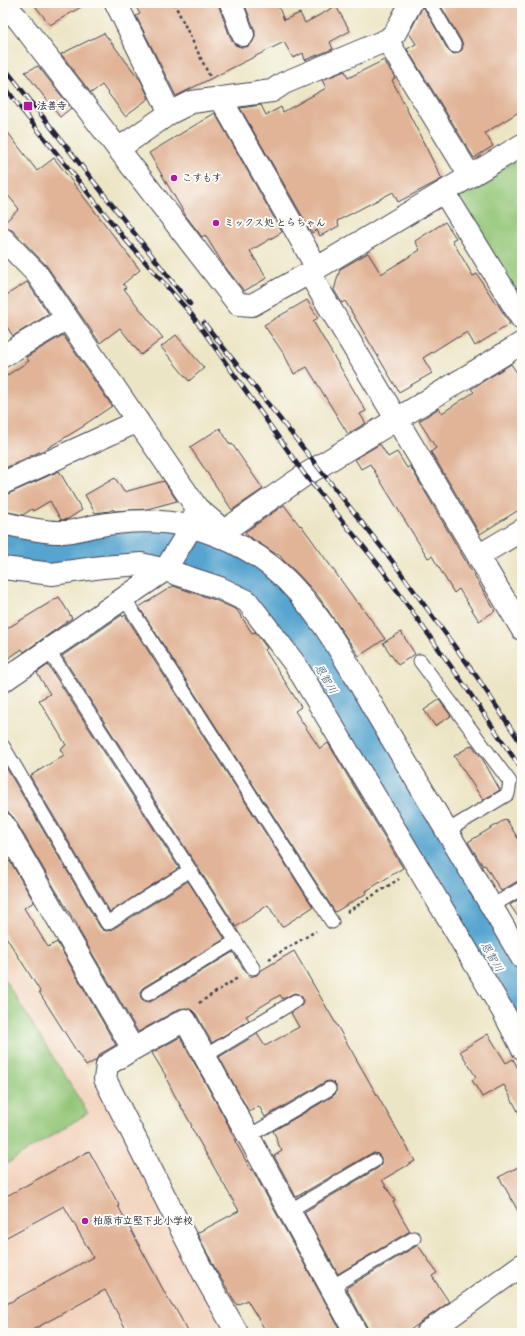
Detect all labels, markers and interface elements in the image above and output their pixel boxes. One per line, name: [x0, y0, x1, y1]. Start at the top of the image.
marker: 法善寺: [22, 100, 34, 112]
place label: 法善寺: [37, 100, 67, 112]
place label: こすもす: [182, 172, 222, 184]
marker: こすもす: [169, 173, 179, 183]
place label: ミックス処 とらちゃん: [224, 217, 326, 229]
marker: ミックス処 とらちゃん: [211, 218, 221, 228]
water label: 恩智川: [312, 662, 340, 696]
water label: 恩智川: [478, 939, 506, 975]
place label: 柏原市立堅下北小学校: [93, 1215, 193, 1227]
marker: 柏原市立堅下北小学校: [80, 1216, 90, 1226]

